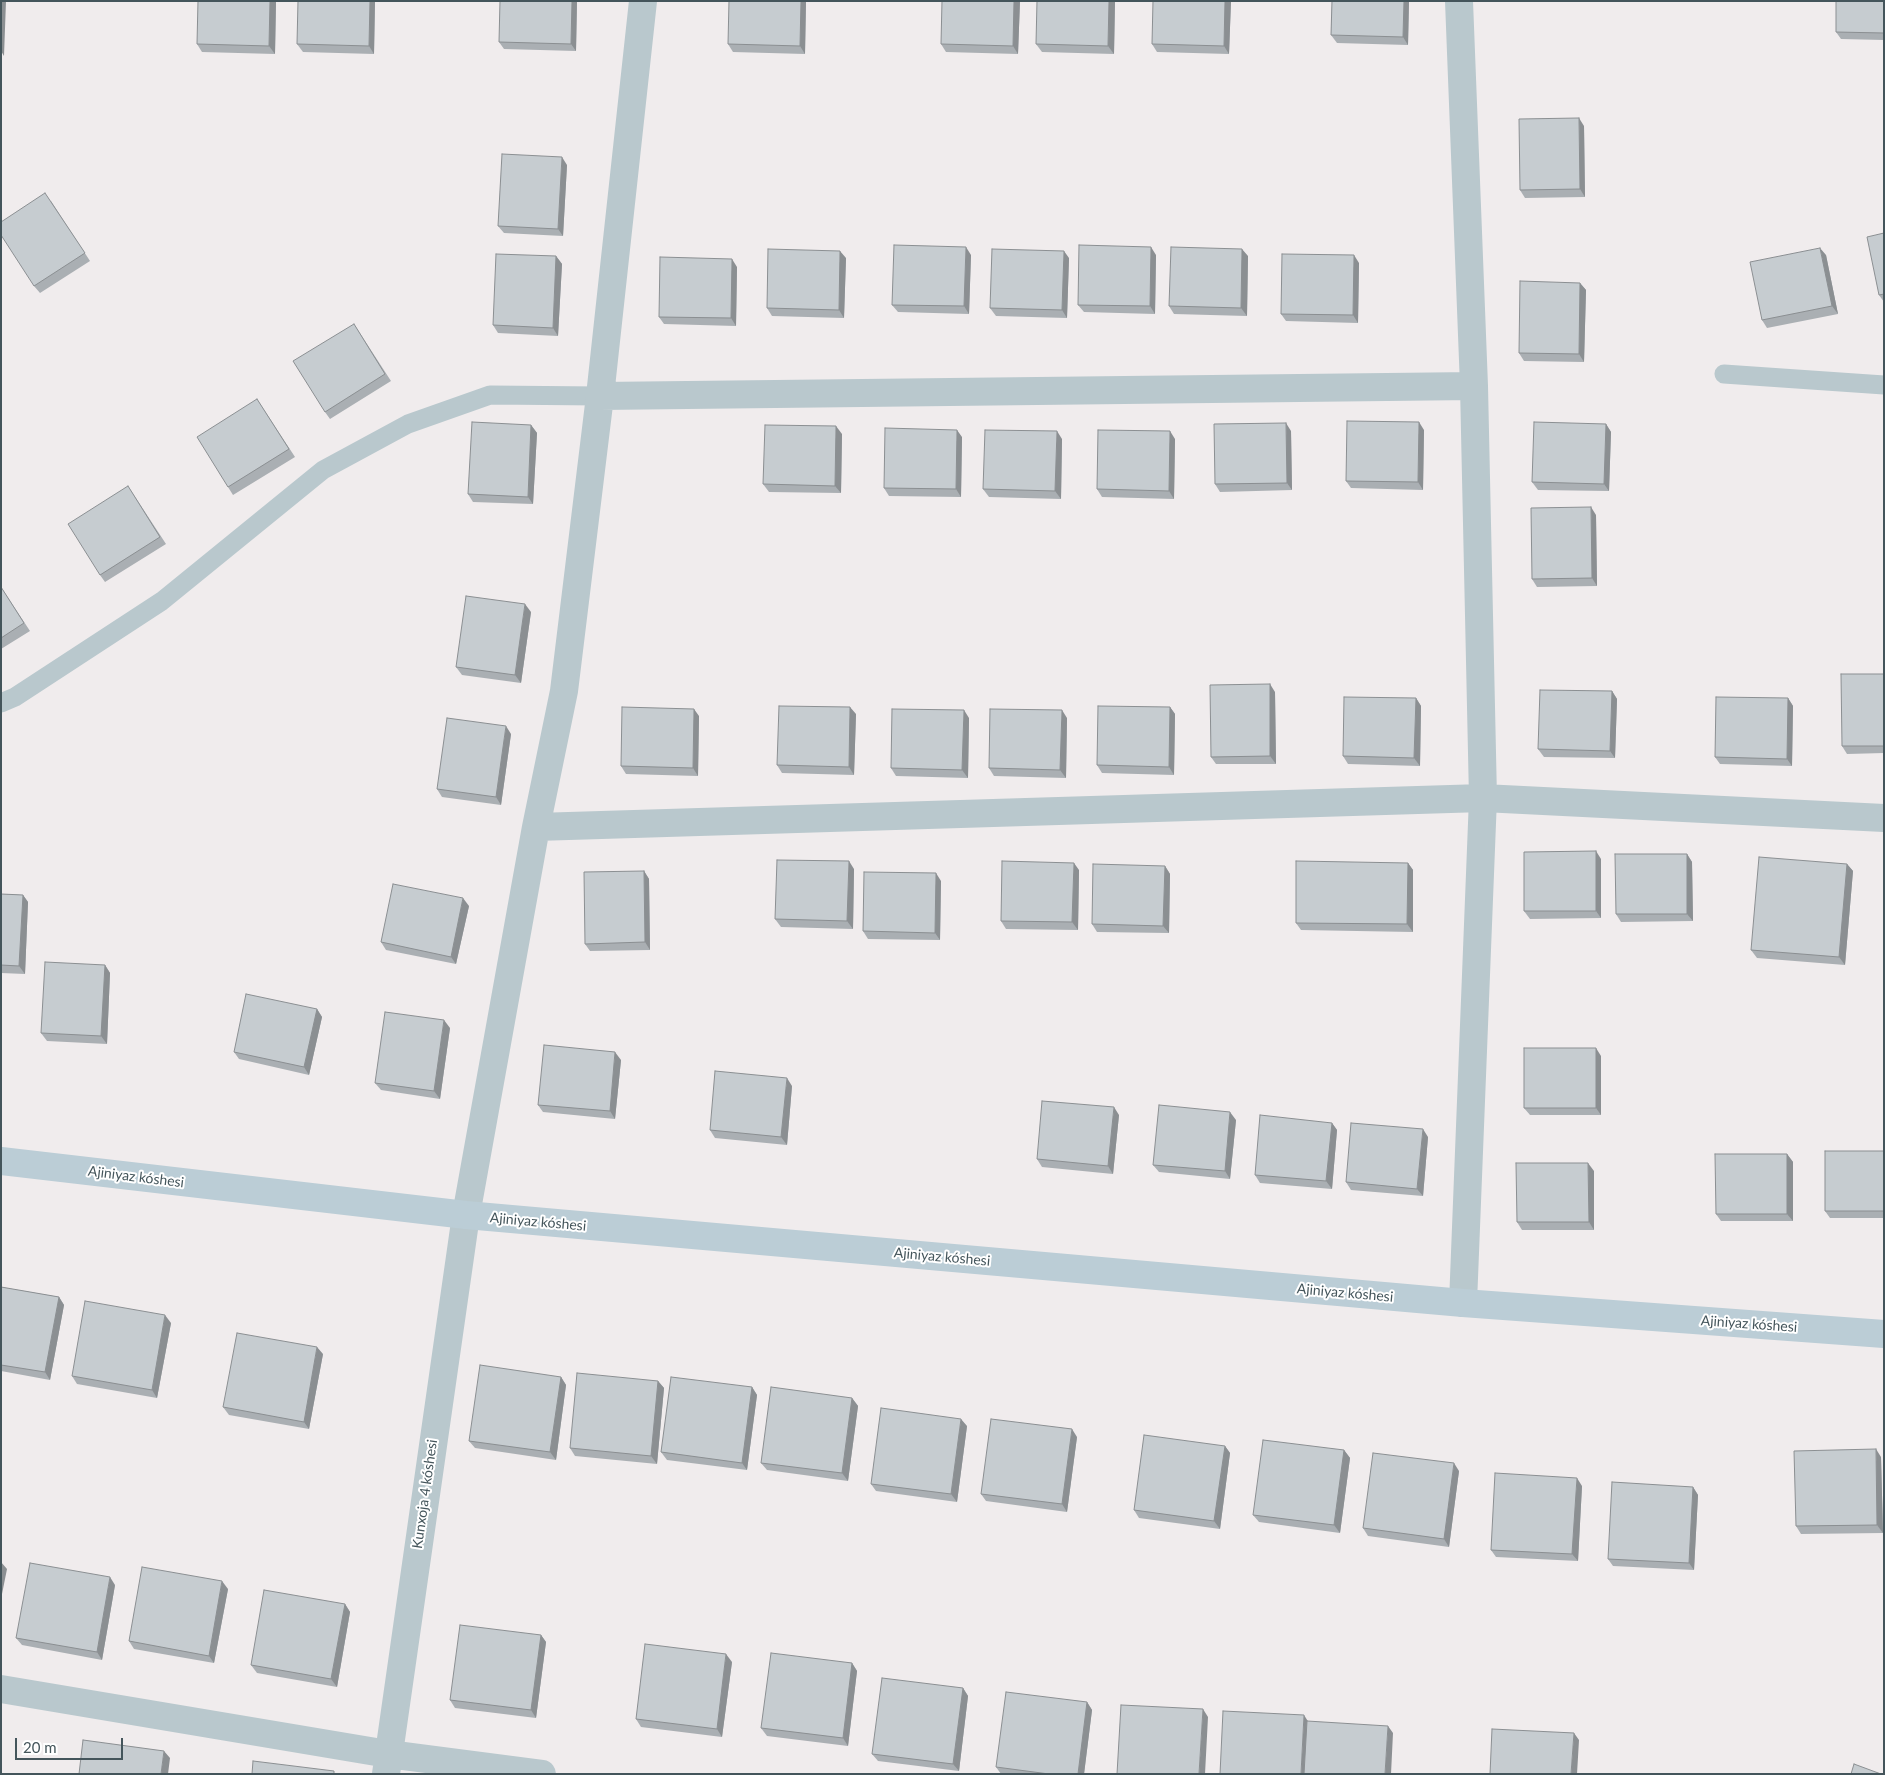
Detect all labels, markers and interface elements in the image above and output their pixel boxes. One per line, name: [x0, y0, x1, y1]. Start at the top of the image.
street label: Ajiniyaz kóshesi: [87, 1163, 185, 1191]
street label: Ajiniyaz kóshesi: [489, 1209, 587, 1235]
street label: Ajiniyaz kóshesi: [893, 1244, 991, 1270]
street label: Ajiniyaz kóshesi: [1296, 1280, 1394, 1306]
street label: Ajiniyaz kóshesi: [1700, 1312, 1798, 1336]
street label: Kunxoja 4 kóshesi: [409, 1438, 441, 1550]
scale bar: [18, 1728, 125, 1760]
text: 20 m: [23, 1738, 57, 1756]

